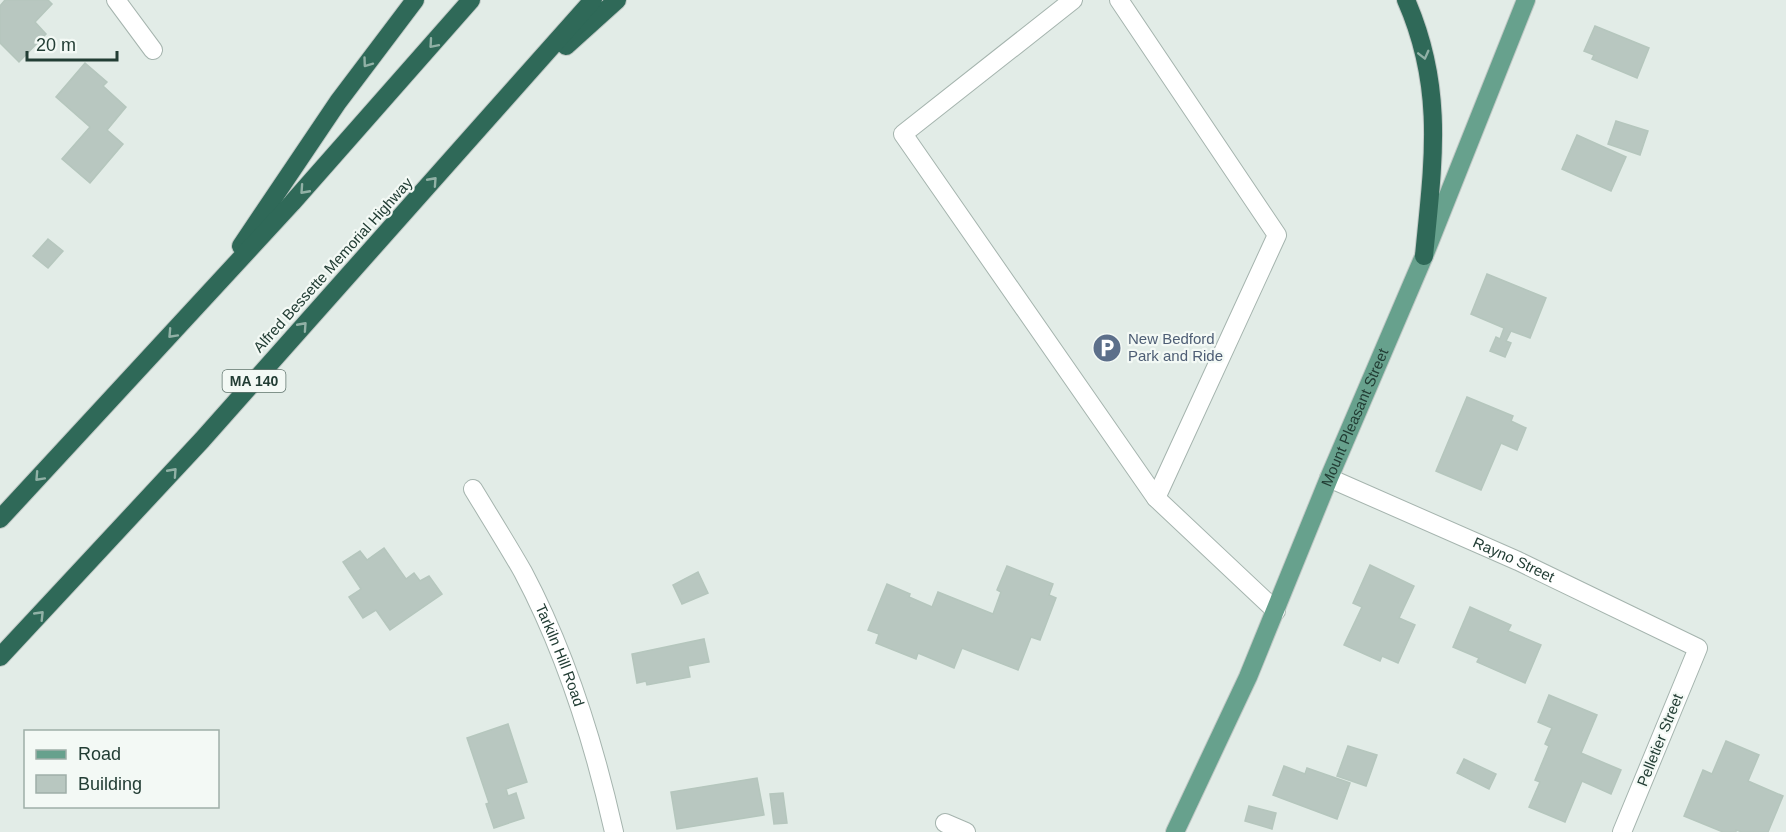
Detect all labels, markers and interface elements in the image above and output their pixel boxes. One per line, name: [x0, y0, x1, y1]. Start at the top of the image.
scale bar: [27, 24, 117, 62]
text: 20 m: [36, 35, 76, 55]
one-way arrow: [429, 37, 440, 48]
one-way arrow: [1416, 50, 1429, 60]
one-way arrow: [363, 57, 374, 68]
street label: Alfred Bessette Memorial Highway: [250, 173, 416, 356]
one-way arrow: [426, 177, 437, 188]
one-way arrow: [300, 183, 311, 194]
one-way arrow: [295, 322, 306, 333]
one-way arrow: [168, 327, 179, 338]
place label: New Bedford Park and Ride: [1128, 330, 1223, 364]
parking icon: New Bedford Park and Ride: [1091, 332, 1123, 364]
street label: Mount Pleasant Street: [1317, 345, 1392, 489]
road number: MA 140: [222, 370, 286, 392]
one-way arrow: [166, 468, 177, 479]
one-way arrow: [36, 470, 47, 481]
street label: Rayno Street: [1471, 533, 1558, 586]
street label: Tarkiln Hill Road: [532, 601, 588, 708]
one-way arrow: [33, 612, 44, 623]
street label: Pelletier Street: [1633, 690, 1686, 789]
legend: [24, 730, 219, 808]
text: Road: [78, 744, 121, 764]
text: Building: [78, 774, 142, 794]

